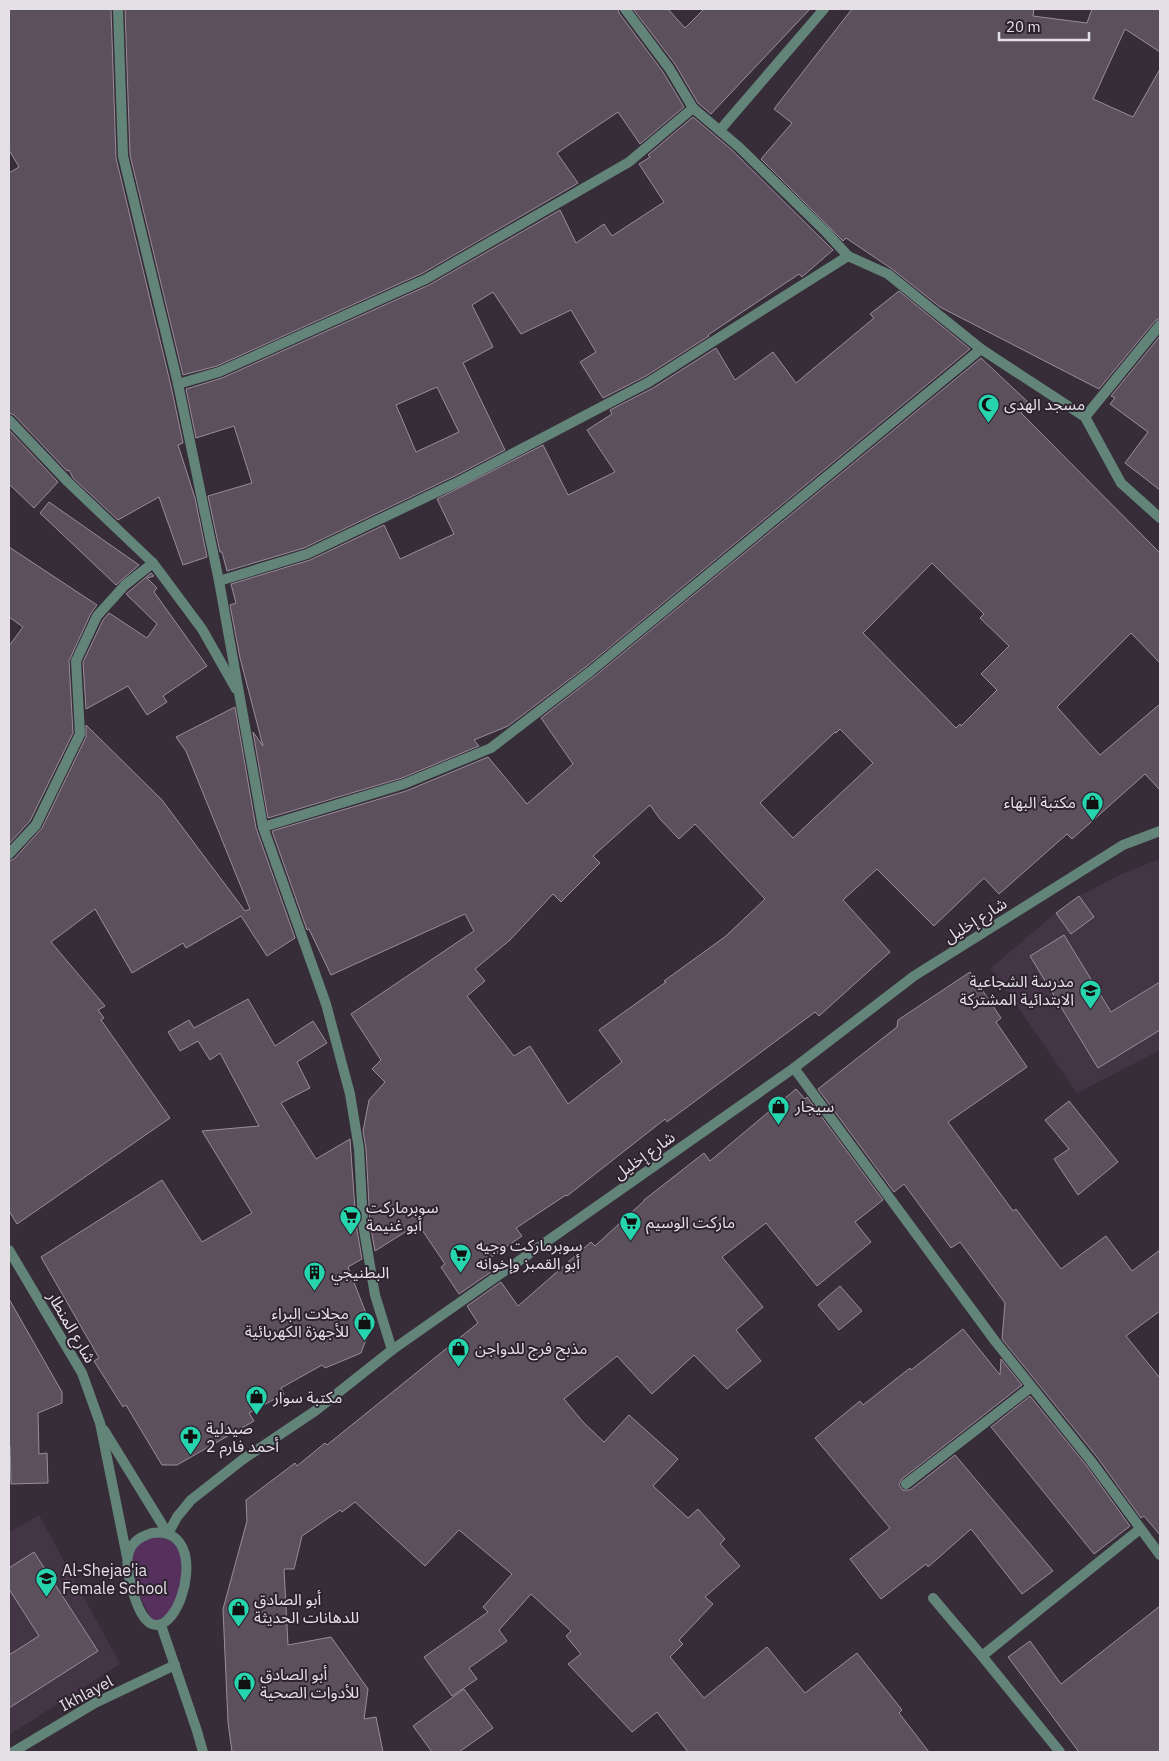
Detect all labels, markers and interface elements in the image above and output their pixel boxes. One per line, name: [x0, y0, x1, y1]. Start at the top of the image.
scale bar: [999, 10, 1089, 42]
text: 20 m: [1006, 17, 1041, 36]
mosque icon: مسجد الهدى: [976, 392, 1000, 423]
place label: مسجد الهدى: [1004, 394, 1085, 414]
shop icon: مكتبة البهاء: [1080, 790, 1104, 821]
place label: مكتبة البهاء: [1004, 792, 1076, 812]
street label: شارع إخليل: [940, 893, 1012, 950]
place label: مدرسة الشجاعية الابتدائية المشتركة: [960, 971, 1074, 1009]
school or university icon: مدرسة الشجاعية الابتدائية المشتركة: [1078, 978, 1102, 1009]
shop icon: سيجار: [767, 1094, 791, 1125]
place label: سيجار: [794, 1096, 834, 1116]
street label: شارع إخليل: [609, 1127, 680, 1186]
place label: سوبرماركت أبو غنيمة: [366, 1197, 438, 1235]
supermarket icon: سوبرماركت أبو غنيمة: [338, 1204, 362, 1235]
supermarket icon: ماركت الوسيم: [618, 1210, 642, 1241]
place label: ماركت الوسيم: [646, 1212, 735, 1235]
place label: سوبرماركت وجيه أبو القمبز وإخوانه: [476, 1235, 583, 1274]
supermarket icon: سوبرماركت وجيه أبو القمبز وإخوانه: [448, 1242, 472, 1273]
building icon: البطنيجي: [303, 1260, 327, 1291]
place label: البطنيجي: [331, 1262, 389, 1285]
street label: شارع المنطار: [40, 1287, 101, 1368]
place label: محلات البراء للأجهزة الكهربائية: [245, 1303, 349, 1341]
shop icon: محلات البراء للأجهزة الكهربائية: [353, 1310, 377, 1341]
shop icon: مذبح فرج للدواجن: [447, 1336, 471, 1367]
place label: مذبح فرج للدواجن: [475, 1338, 587, 1361]
shop icon: مكتبة سوار: [245, 1385, 269, 1416]
place label: مكتبة سوار: [272, 1387, 342, 1407]
place label: صيدلية أحمد فارم 2: [206, 1418, 279, 1459]
pharmacy icon: صيدلية أحمد فارم 2: [178, 1425, 202, 1456]
place label: Al-Shejae'ia Female School: [62, 1560, 167, 1598]
school or university icon: Al-Shejae'ia Female School: [34, 1567, 58, 1598]
place label: أبو الصادق للدهانات الحديثة: [254, 1589, 359, 1627]
shop icon: أبو الصادق للدهانات الحديثة: [226, 1596, 250, 1627]
place label: أبو الصادق للأدوات الصحية: [260, 1664, 359, 1702]
street label: Ikhlayel: [56, 1671, 116, 1715]
shop icon: أبو الصادق للأدوات الصحية: [232, 1671, 256, 1702]

